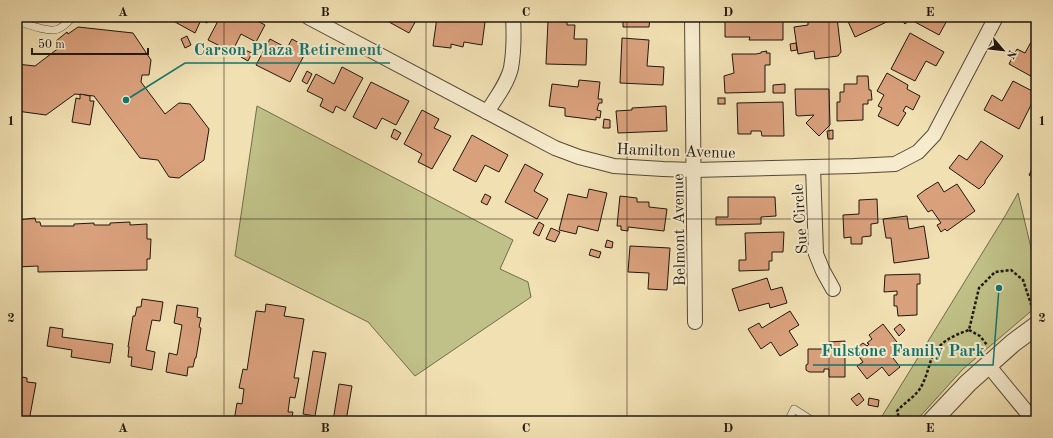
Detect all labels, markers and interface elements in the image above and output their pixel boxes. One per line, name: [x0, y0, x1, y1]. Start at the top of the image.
text: A: [118, 6, 128, 19]
text: B: [320, 6, 330, 19]
text: C: [522, 6, 530, 19]
text: D: [723, 6, 733, 19]
text: E: [926, 6, 935, 19]
scale bar: [32, 30, 148, 56]
north arrow: [983, 30, 1023, 70]
callout: Carson Plaza Retirement: [185, 34, 390, 63]
text: 50 m: [38, 38, 65, 51]
text: Carson Plaza Retirement: [194, 42, 382, 59]
text: N: [1003, 48, 1017, 61]
text: 1: [7, 115, 15, 128]
text: 1: [1038, 115, 1046, 128]
street label: Hamilton Avenue: [616, 142, 736, 162]
street label: Belmont Avenue: [671, 173, 689, 287]
street label: Sue Circle: [791, 183, 811, 255]
text: 2: [7, 312, 15, 325]
text: 2: [1038, 312, 1046, 325]
callout: Fulstone Family Park: [813, 336, 993, 365]
text: Fulstone Family Park: [821, 343, 985, 360]
text: A: [118, 422, 128, 435]
text: B: [320, 422, 330, 435]
text: C: [522, 422, 530, 435]
text: D: [723, 422, 733, 435]
text: E: [926, 422, 935, 435]

